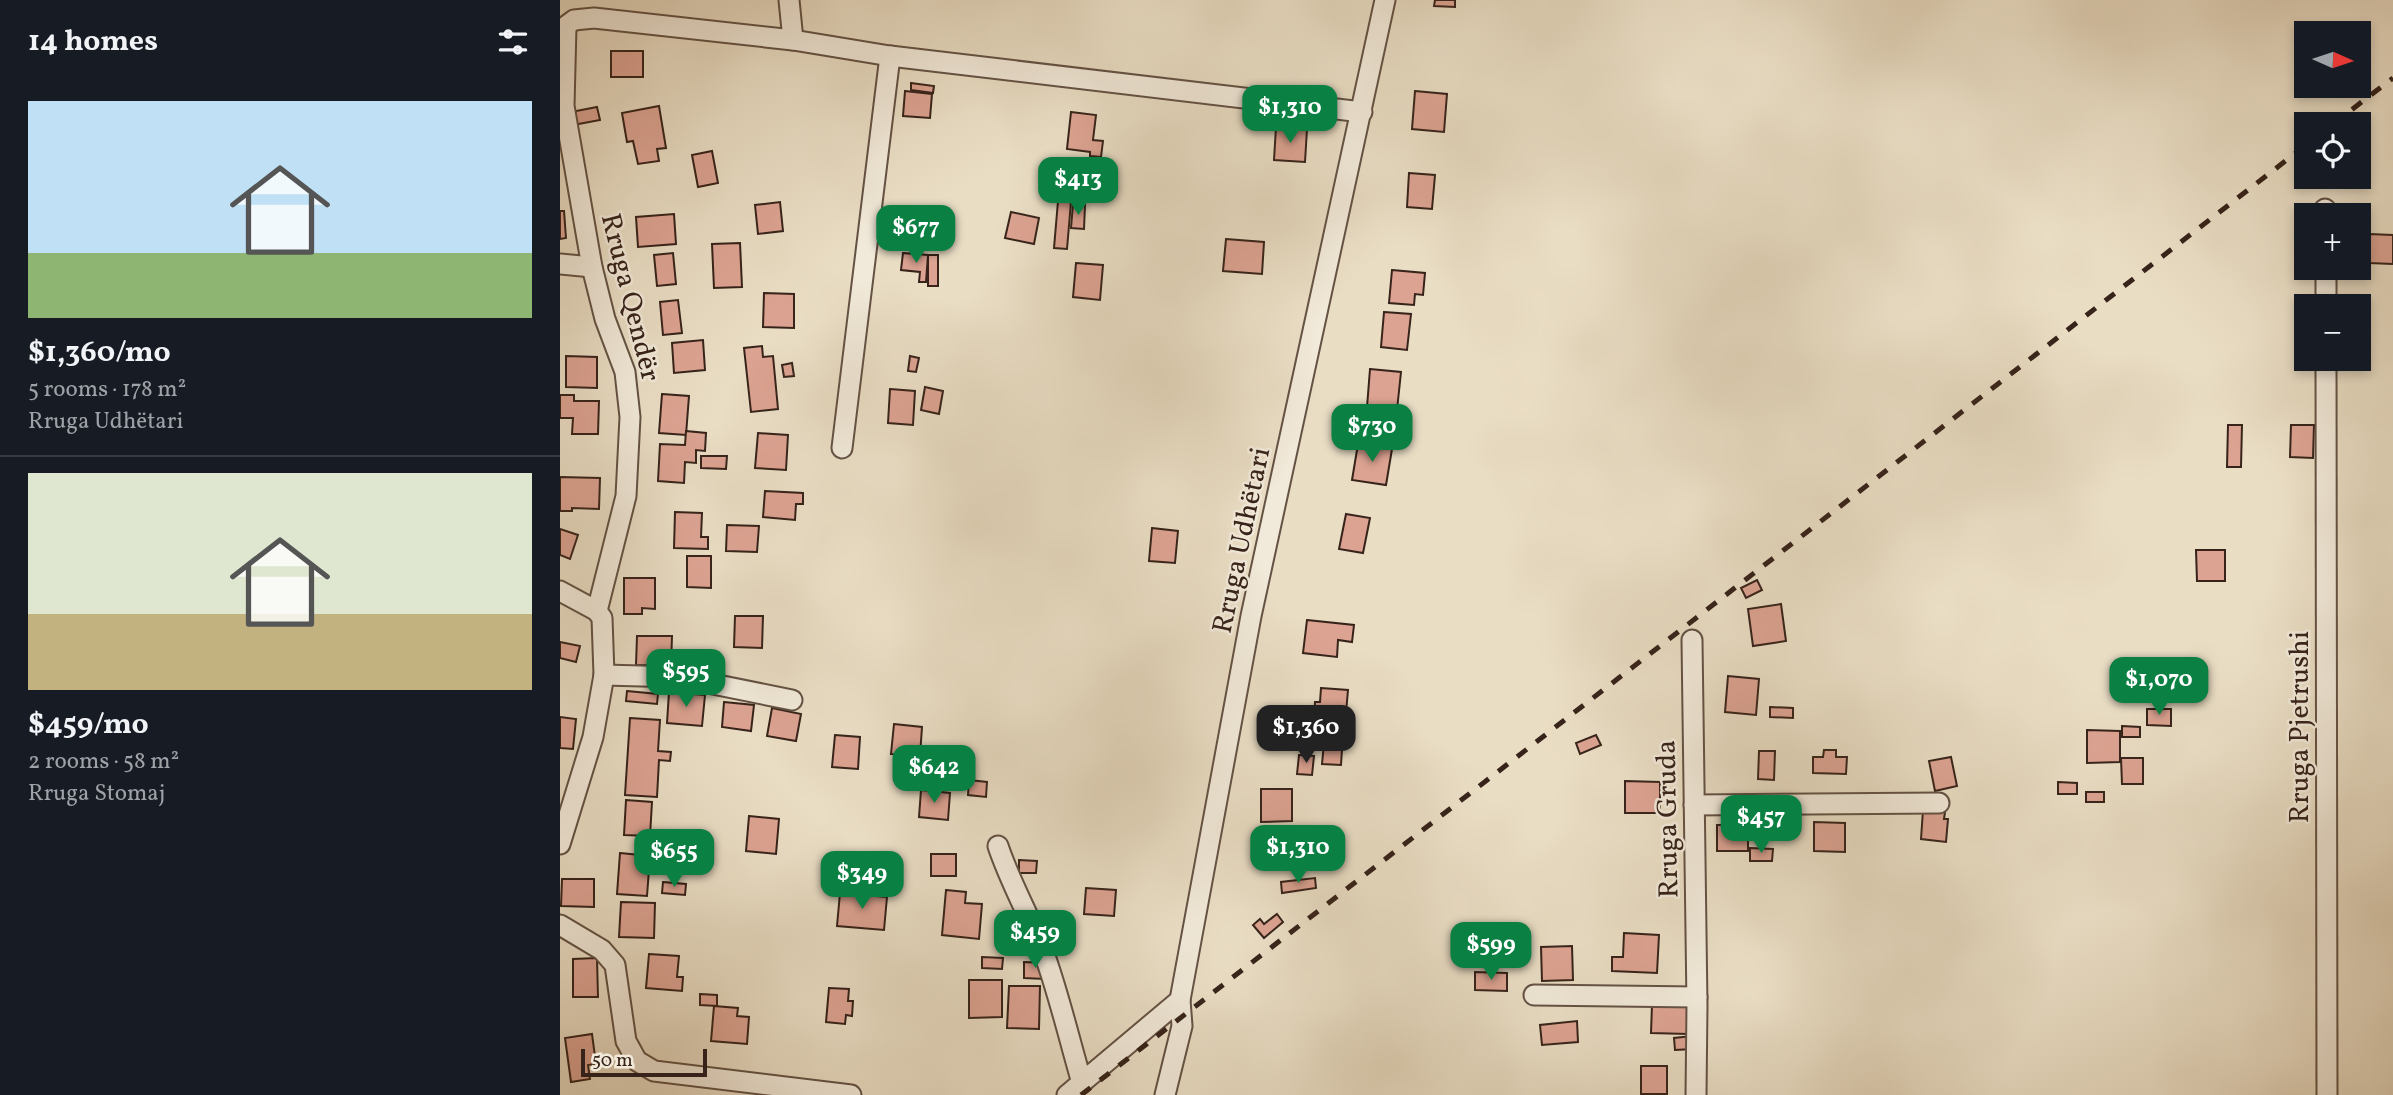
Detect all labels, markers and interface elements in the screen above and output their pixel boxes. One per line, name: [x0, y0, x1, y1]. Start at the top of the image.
text: 14 homes: [28, 21, 158, 63]
north arrow: [2294, 21, 2371, 98]
map controls: [2294, 21, 2371, 371]
icon: filters: [494, 23, 532, 61]
pin: $1,310: [1233, 86, 1347, 145]
text: $1,310: [1258, 92, 1322, 124]
button: locate: [2294, 112, 2371, 189]
icon: home: [217, 147, 343, 273]
pin: $413: [1037, 158, 1119, 217]
text: $413: [1054, 164, 1102, 196]
button: +: [2294, 203, 2371, 280]
pin: $677: [875, 205, 957, 265]
street label: Rruga Qendër: [590, 210, 669, 386]
text: $677: [892, 212, 940, 244]
button: −: [2294, 294, 2371, 371]
text: $1,360/mo: [28, 332, 171, 374]
text: 5 rooms · 178 m²: [28, 374, 186, 406]
pin: $730: [1331, 405, 1413, 464]
text: Rruga Udhëtari: [28, 406, 183, 438]
text: $730: [1347, 411, 1397, 443]
street label: Rruga Udhëtari: [1204, 444, 1281, 637]
icon: home: [217, 519, 343, 645]
street label: Rruga Pjetrushi: [2281, 631, 2320, 823]
pin: $595: [645, 650, 727, 709]
text: $595: [662, 656, 710, 688]
pin: $1,070: [2102, 658, 2216, 717]
text: $1,070: [2125, 664, 2193, 696]
text: $459/mo: [28, 704, 149, 746]
pin: $1,360: [1249, 706, 1363, 765]
text: $1,360: [1273, 712, 1339, 744]
street label: Rruga Gruda: [1648, 739, 1689, 898]
text: 2 rooms · 58 m²: [28, 746, 179, 778]
pin: $642: [893, 746, 975, 805]
text: $642: [908, 752, 960, 784]
text: Rruga Stomaj: [28, 778, 165, 810]
pin: $457: [1720, 796, 1802, 855]
text: $457: [1737, 802, 1785, 834]
pin: $1,310: [1241, 826, 1355, 885]
pin: $655: [633, 830, 715, 889]
text: $1,310: [1266, 832, 1330, 864]
text: $655: [650, 836, 698, 868]
pin: $349: [821, 852, 903, 911]
text: $349: [837, 858, 887, 890]
pin: $459: [994, 911, 1076, 970]
text: $459: [1010, 917, 1060, 949]
pin: $599: [1450, 922, 1532, 982]
text: $599: [1466, 929, 1516, 961]
scale bar: [581, 1046, 707, 1078]
text: 50 m: [592, 1048, 633, 1074]

